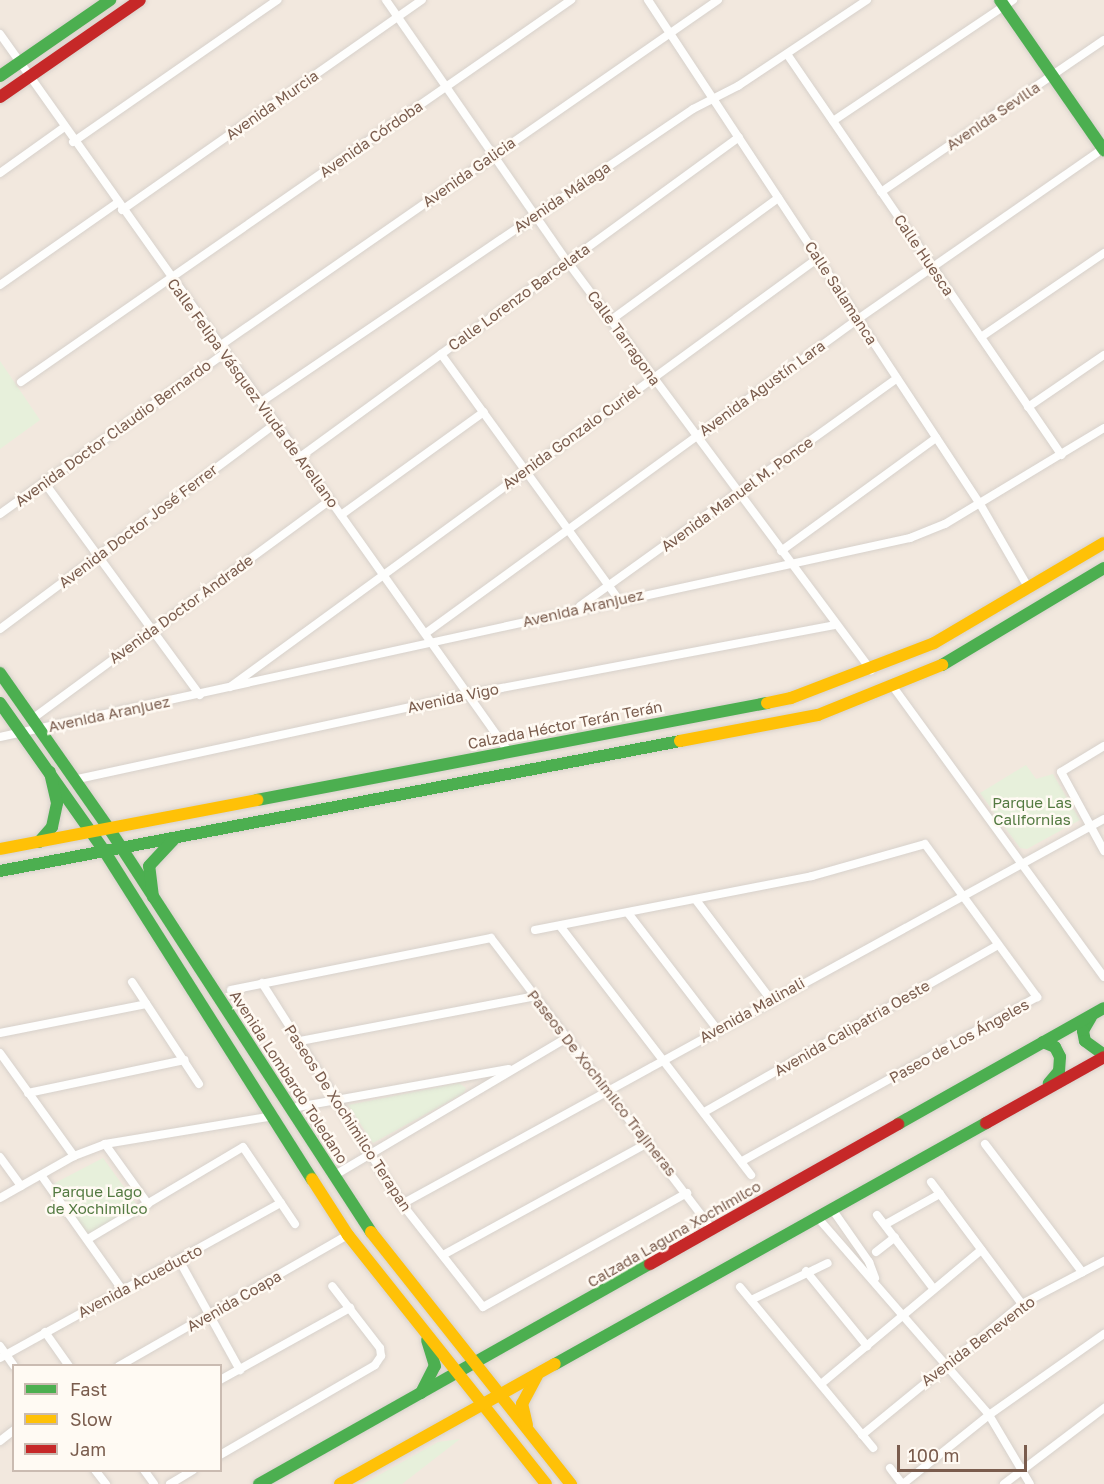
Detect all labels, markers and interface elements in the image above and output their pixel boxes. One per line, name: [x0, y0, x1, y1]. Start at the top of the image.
street label: Avenida Murcia: [222, 66, 322, 144]
street label: Avenida Sevilla: [943, 78, 1043, 154]
street label: Avenida Córdoba: [316, 97, 426, 181]
street label: Avenida Galicia: [419, 133, 519, 211]
street label: Avenida Málaga: [510, 158, 614, 236]
street label: Calle Huesca: [890, 211, 958, 299]
street label: Calle Salamanca: [801, 238, 881, 348]
street label: Calle Lorenzo Barcelata: [445, 240, 593, 354]
street label: Calle Felipa Vásquez Viuda de Arellano: [164, 275, 342, 511]
street label: Calle Tarragona: [584, 287, 664, 389]
street label: Avenida Agustín Lara: [696, 336, 828, 440]
street label: Avenida Doctor Claudio Bernardo: [12, 356, 214, 510]
street label: Avenida Gonzalo Curiel: [499, 381, 643, 493]
street label: Avenida Manuel M. Ponce: [657, 433, 817, 555]
street label: Avenida Doctor José Ferrer: [55, 460, 221, 592]
street label: Avenida Doctor Andrade: [106, 551, 256, 667]
street label: Avenida Aranjuez: [521, 585, 645, 631]
street label: Avenida Vigo: [406, 680, 500, 716]
street label: Avenida Aranjuez: [47, 692, 171, 736]
street label: Calzada Héctor Terán Terán: [466, 697, 664, 753]
park label: Parque Las Californias: [992, 793, 1072, 828]
street label: Avenida Malinali: [696, 974, 808, 1046]
street label: Avenida Calipatria Oeste: [771, 976, 933, 1080]
street label: Paseos De Xochimilco Trajineras: [524, 986, 680, 1180]
street label: Avenida Lombardo Toledano: [226, 987, 352, 1167]
street label: Paseo de Los Ángeles: [886, 995, 1032, 1087]
street label: Paseos De Xochimilco Terapan: [281, 1021, 415, 1215]
street label: Calzada Laguna Xochimilco: [584, 1177, 764, 1291]
park label: Parque Lago de Xochimilco: [47, 1182, 147, 1217]
street label: Avenida Acueducto: [75, 1241, 205, 1321]
street label: Avenida Coapa: [184, 1267, 284, 1335]
street label: Avenida Benevento: [918, 1292, 1038, 1390]
legend: [12, 1364, 222, 1472]
text: Fast: [70, 1378, 107, 1400]
text: Slow: [70, 1408, 112, 1430]
scale bar: [900, 1433, 1030, 1471]
text: Jam: [70, 1438, 106, 1460]
text: 100 m: [908, 1444, 959, 1466]

